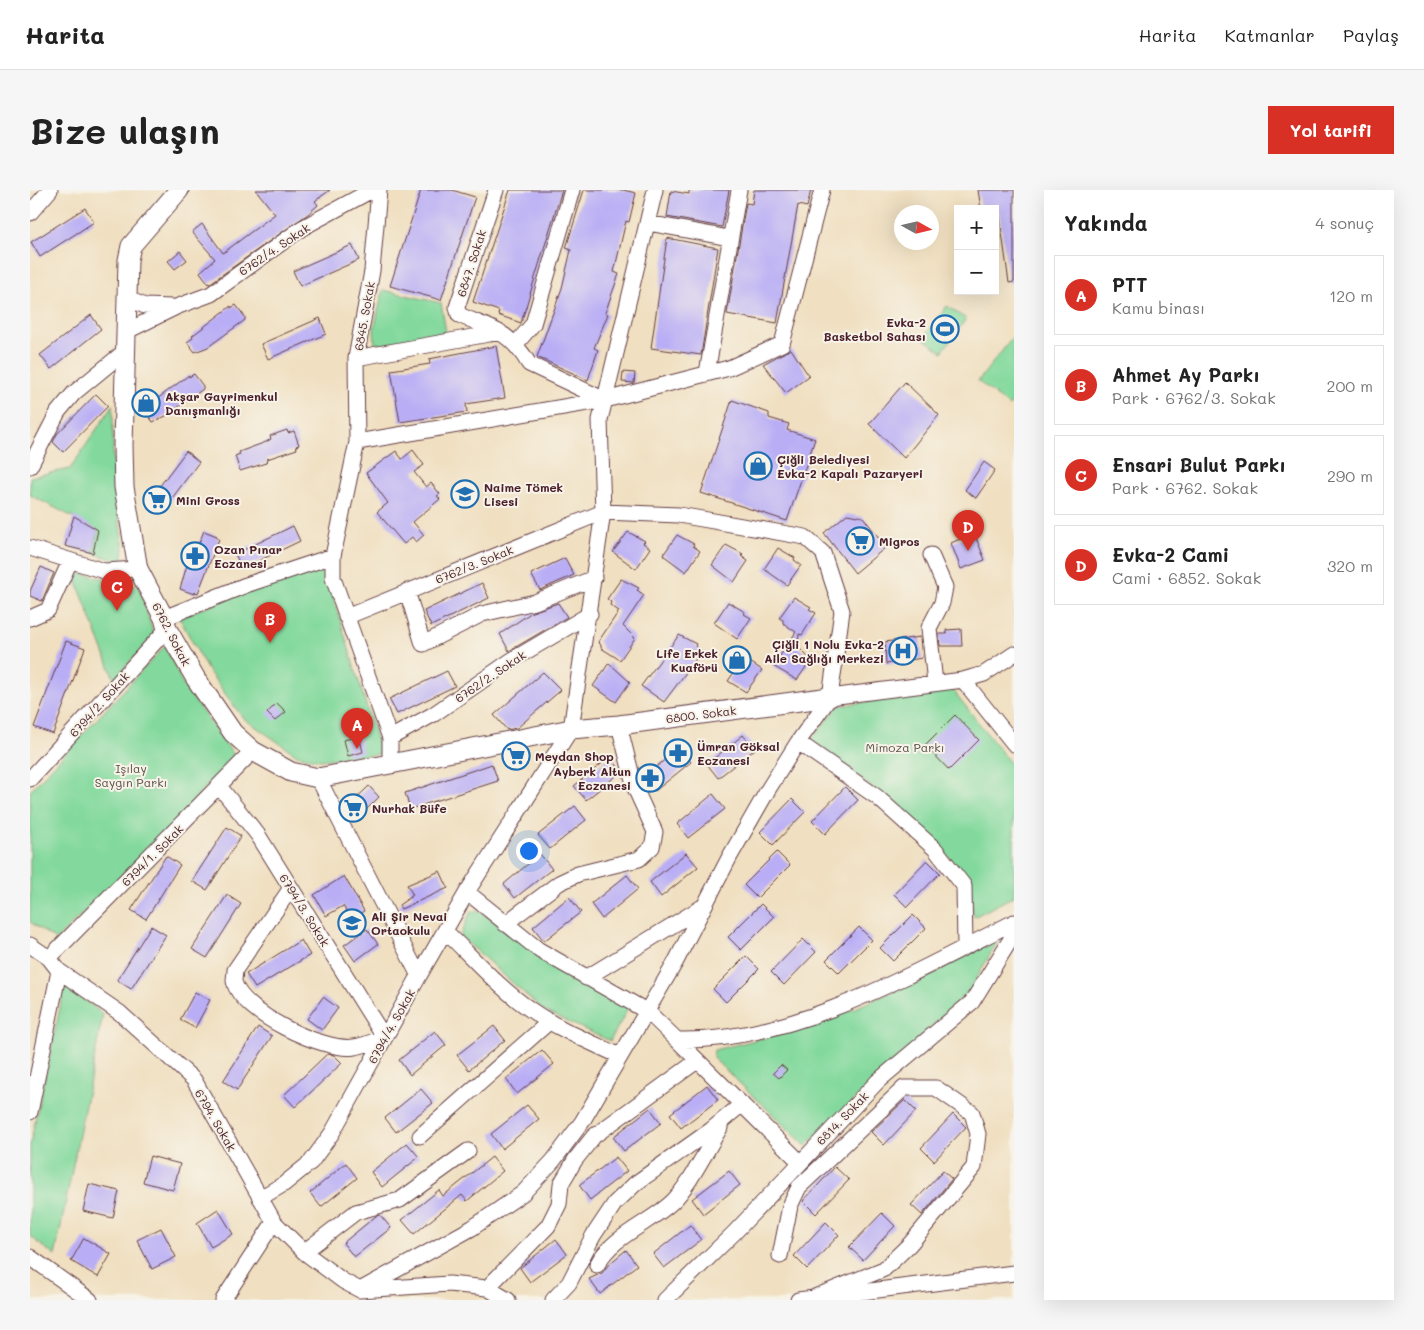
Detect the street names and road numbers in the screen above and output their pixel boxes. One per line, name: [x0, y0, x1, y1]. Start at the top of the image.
street label: 6762/4. Sokak: [235, 219, 313, 279]
street label: 6847. Sokak: [453, 227, 489, 299]
street label: 6845. Sokak: [350, 280, 378, 352]
street label: 6762/3. Sokak: [433, 541, 515, 587]
street label: 6762. Sokak: [149, 599, 195, 669]
street label: 6762/2. Sokak: [451, 646, 529, 706]
street label: 6794/2. Sokak: [65, 668, 133, 740]
street label: 6800. Sokak: [665, 702, 737, 726]
street label: 6794/1. Sokak: [118, 821, 186, 889]
street label: 6794/3. Sokak: [276, 871, 334, 949]
street label: 6794/4. Sokak: [364, 986, 418, 1066]
street label: 6794. Sokak: [192, 1086, 240, 1154]
street label: 6814. Sokak: [812, 1088, 872, 1148]

